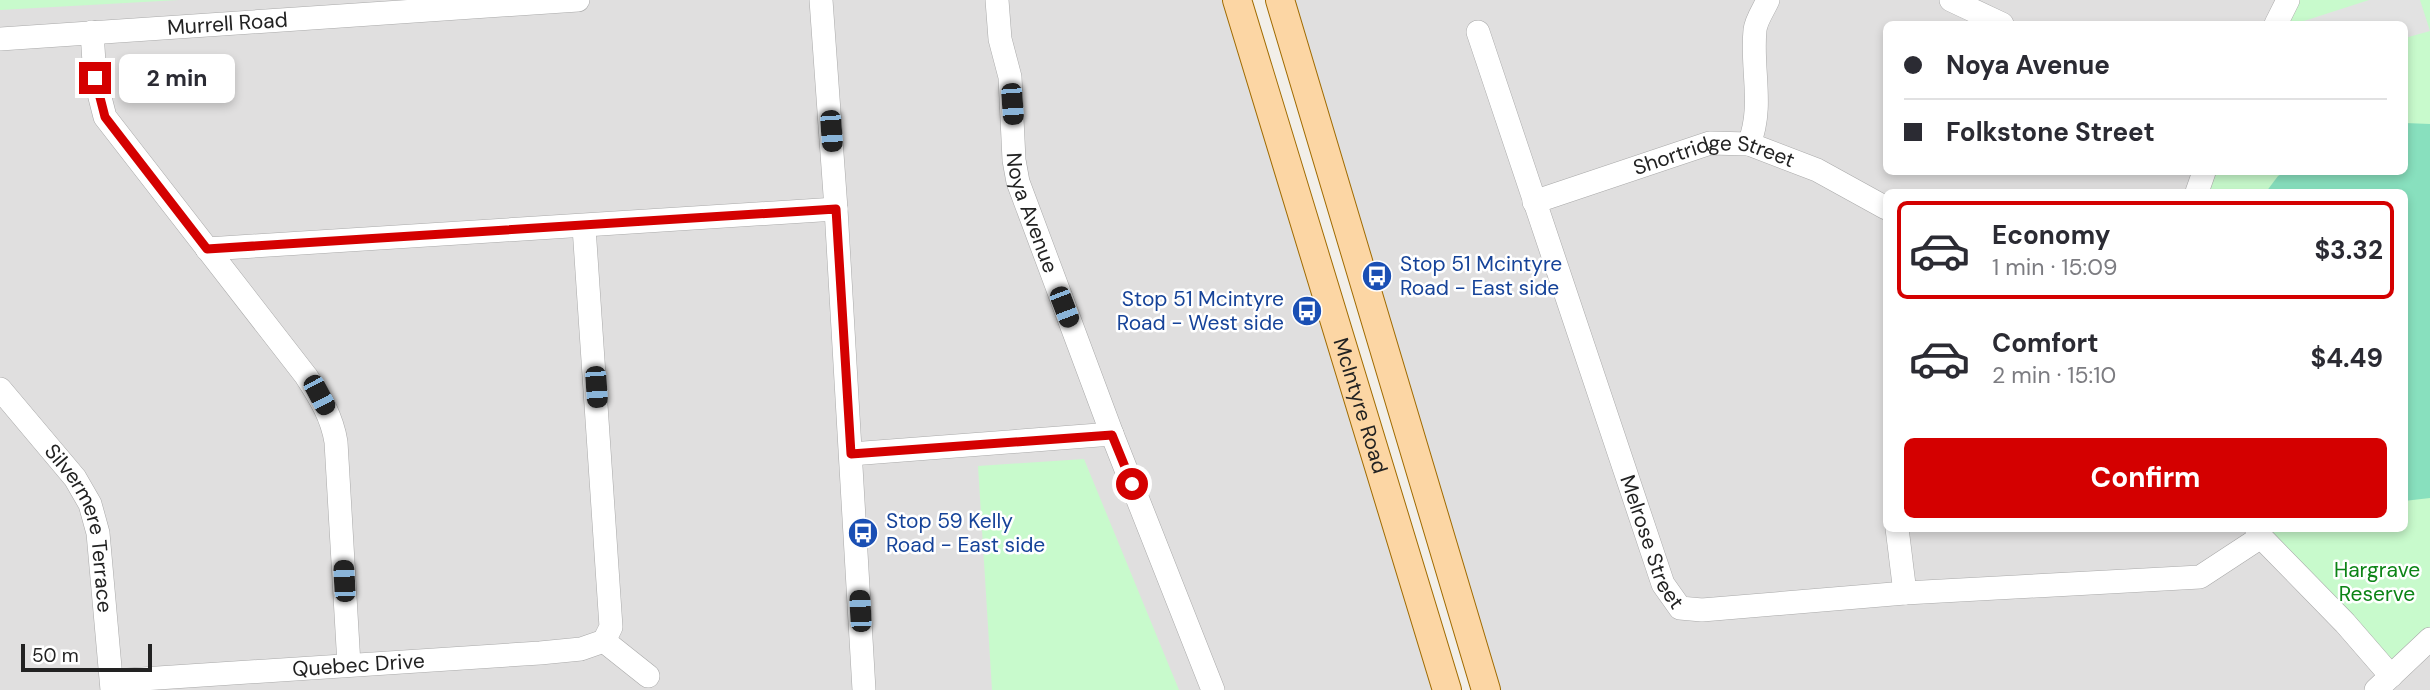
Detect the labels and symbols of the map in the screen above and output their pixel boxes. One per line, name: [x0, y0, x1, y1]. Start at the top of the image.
street label: Murrell Road: [166, 6, 289, 42]
callout: 2 min: [119, 54, 235, 102]
route end: [79, 62, 111, 94]
car: [1001, 82, 1024, 126]
car: [820, 109, 843, 153]
street label: Shortridge Street: [1630, 129, 1799, 182]
street label: Noya Avenue: [1000, 152, 1065, 277]
place label: Stop 51 Mcintyre Road - East side: [1400, 250, 1562, 302]
bus stop icon: Stop 51 Mcintyre Road - East side: [1360, 259, 1394, 293]
car: [1047, 284, 1082, 330]
place label: Stop 51 Mcintyre Road - West side: [1117, 285, 1284, 337]
bus stop icon: Stop 51 Mcintyre Road - West side: [1290, 294, 1324, 328]
street label: McIntyre Road: [1327, 334, 1394, 477]
car: [585, 365, 608, 409]
car: [300, 372, 339, 418]
street label: Silvermere Terrace: [38, 438, 119, 614]
route start: [1116, 468, 1148, 500]
street label: Melrose Street: [1613, 471, 1690, 615]
place label: Stop 59 Kelly Road - East side: [886, 507, 1045, 559]
bus stop icon: Stop 59 Kelly Road - East side: [846, 516, 880, 550]
park label: Hargrave Reserve: [2334, 556, 2420, 608]
car: [333, 559, 356, 603]
car: [849, 589, 872, 633]
scale bar: [21, 641, 152, 673]
street label: Quebec Drive: [291, 647, 426, 683]

